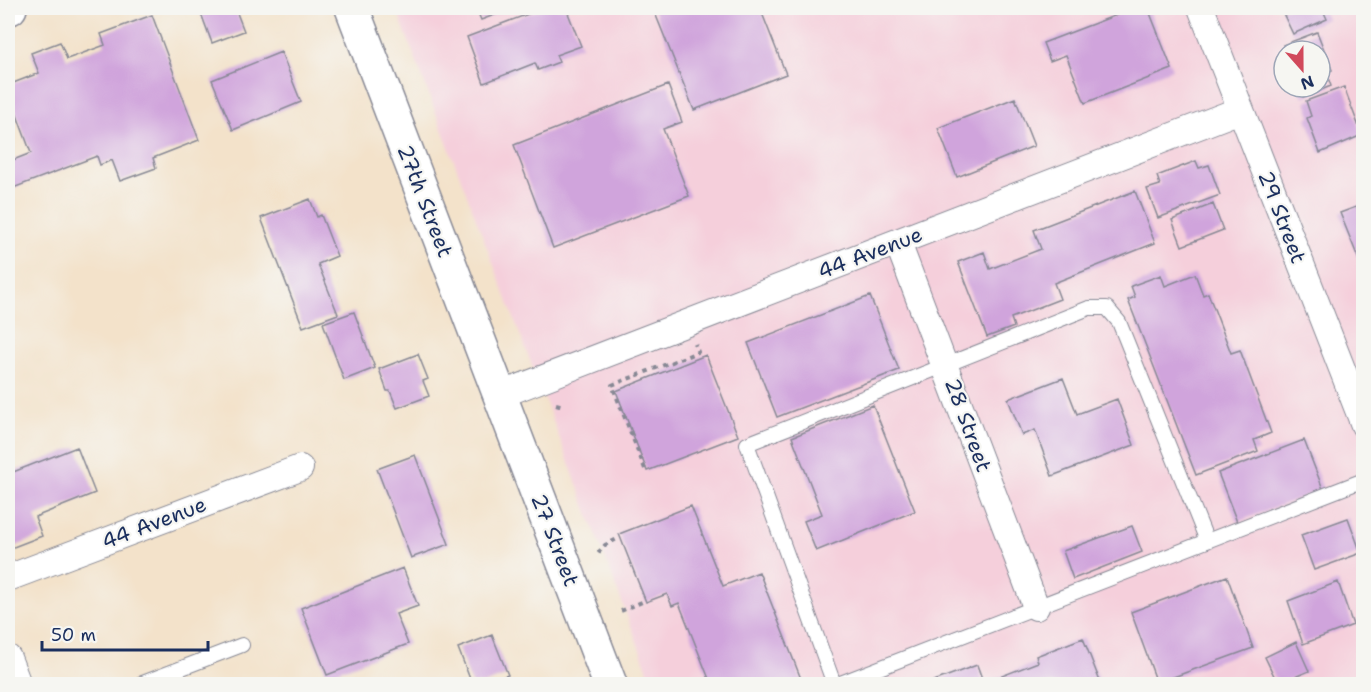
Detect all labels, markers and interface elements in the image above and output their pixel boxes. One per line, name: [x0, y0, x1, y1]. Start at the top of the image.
north arrow: [1272, 39, 1332, 99]
text: N: [1298, 70, 1317, 95]
street label: 27th Street: [391, 141, 459, 261]
street label: 29 Street: [1252, 167, 1312, 267]
street label: 44 Avenue: [814, 220, 926, 286]
street label: 28 Street: [938, 374, 998, 476]
street label: 44 Avenue: [98, 490, 210, 556]
street label: 27 Street: [525, 490, 585, 590]
scale bar: [42, 614, 208, 652]
text: 50 m: [51, 623, 96, 647]

